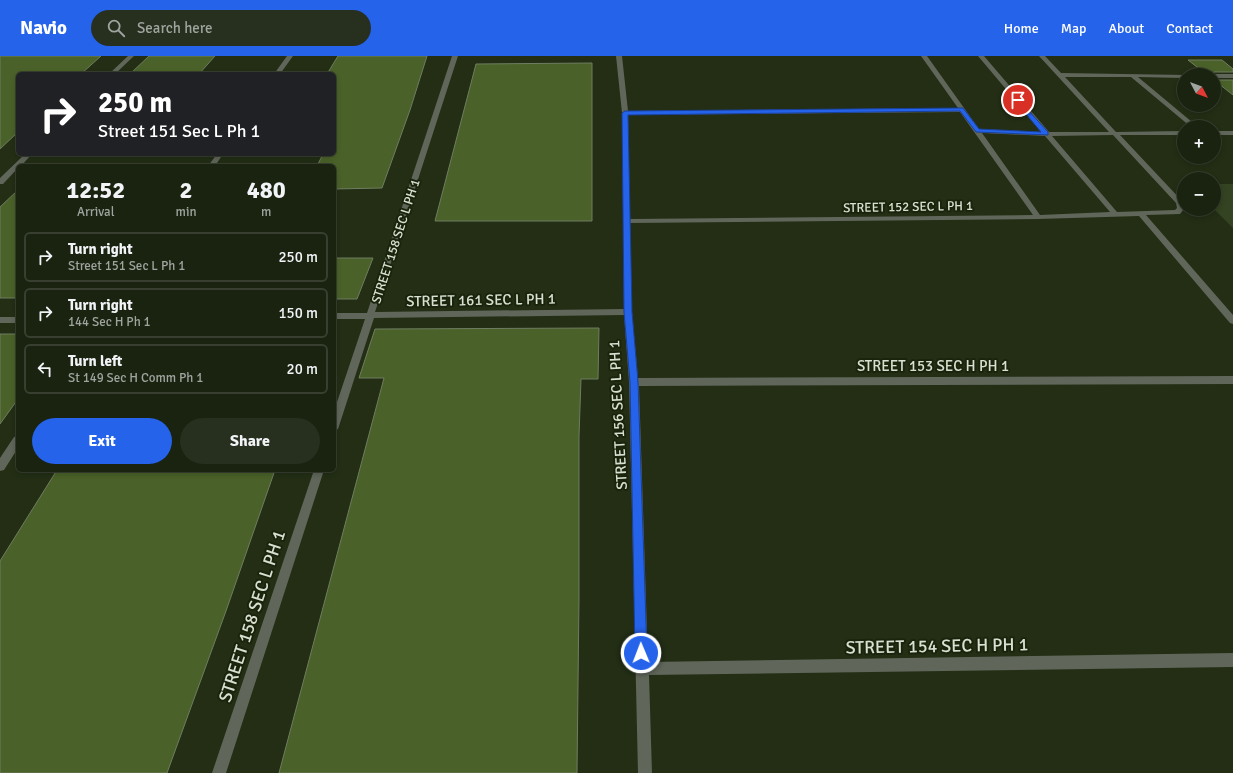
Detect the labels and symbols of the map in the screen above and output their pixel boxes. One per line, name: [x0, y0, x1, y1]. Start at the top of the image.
north arrow: [1177, 68, 1221, 112]
pin: [1001, 83, 1035, 117]
street label: STREET 158 SEC L PH 1: [368, 177, 424, 305]
street label: STREET 152 SEC L PH 1: [843, 198, 973, 216]
street label: STREET 161 SEC L PH 1: [406, 290, 556, 310]
street label: STREET 156 SEC L PH 1: [605, 340, 631, 490]
street label: STREET 153 SEC H PH 1: [857, 357, 1009, 375]
street label: STREET 158 SEC L PH 1: [214, 527, 290, 705]
position arrow: [620, 632, 662, 674]
street label: STREET 154 SEC H PH 1: [846, 633, 1028, 659]

